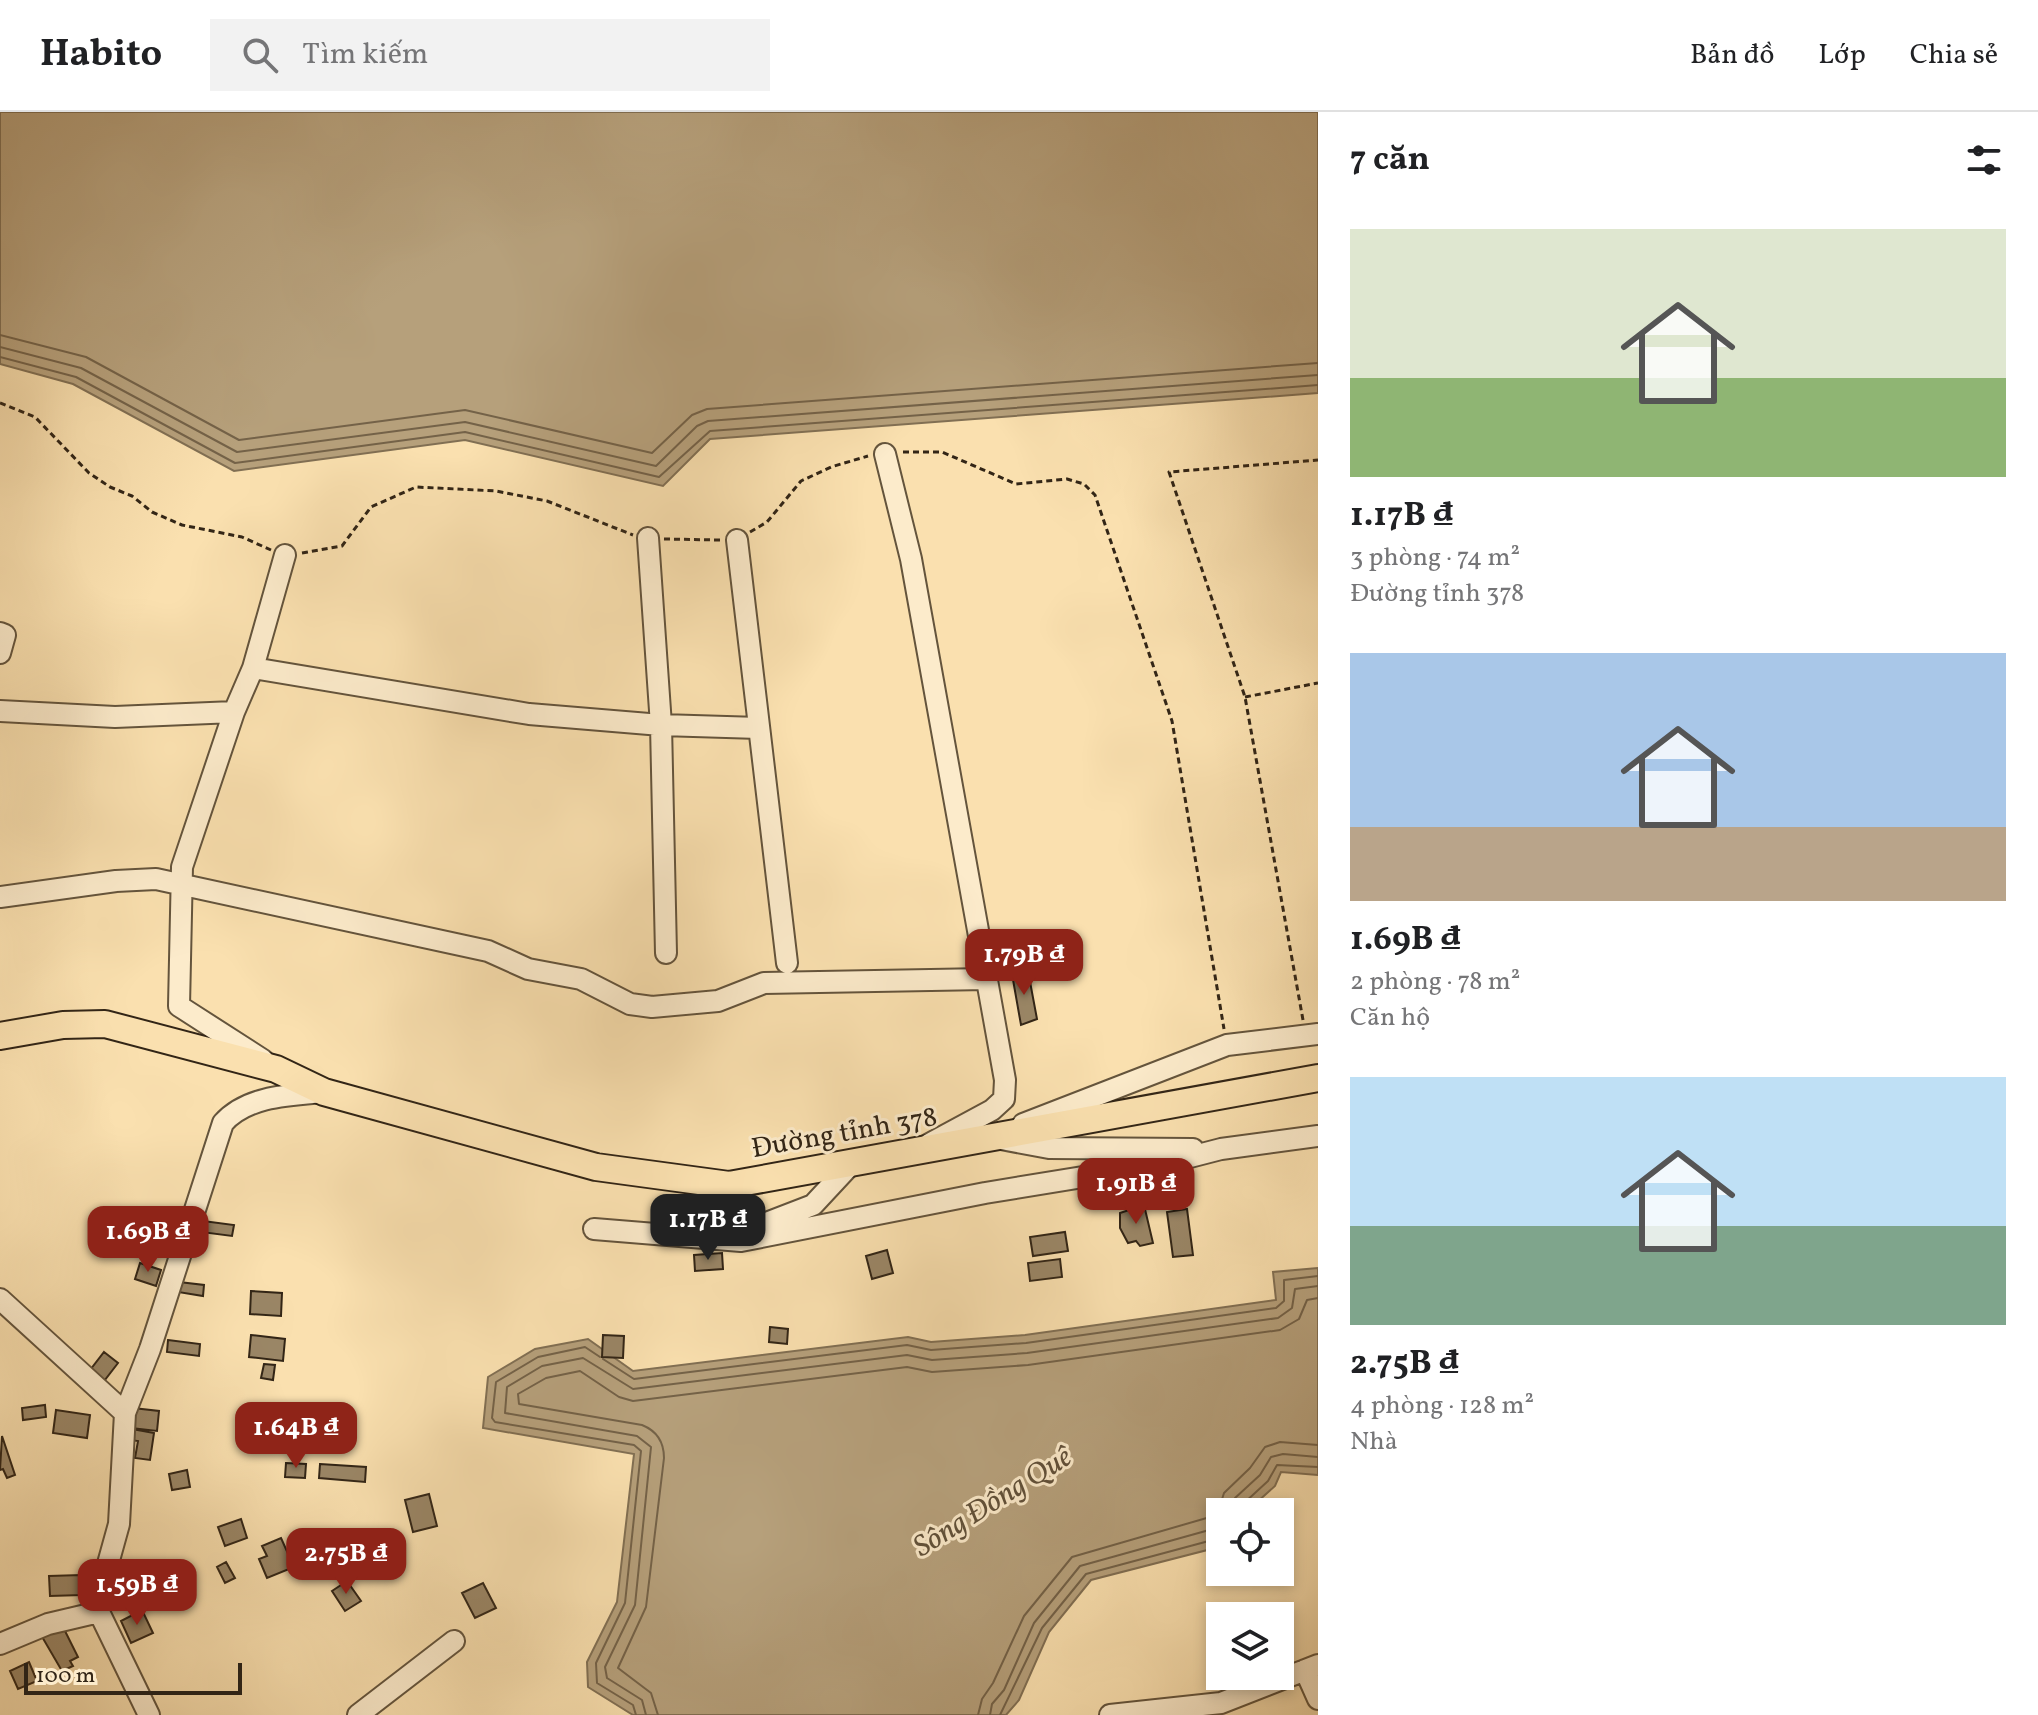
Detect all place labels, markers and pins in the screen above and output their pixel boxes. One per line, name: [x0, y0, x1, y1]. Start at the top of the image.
pin: 1.79B ₫: [950, 929, 1098, 997]
pin: 1.91B ₫: [1062, 1158, 1210, 1226]
pin: 1.17B ₫: [634, 1194, 782, 1262]
pin: 1.69B ₫: [74, 1206, 222, 1274]
pin: 1.64B ₫: [222, 1402, 370, 1470]
pin: 2.75B ₫: [272, 1528, 420, 1596]
pin: 1.59B ₫: [63, 1559, 211, 1627]

